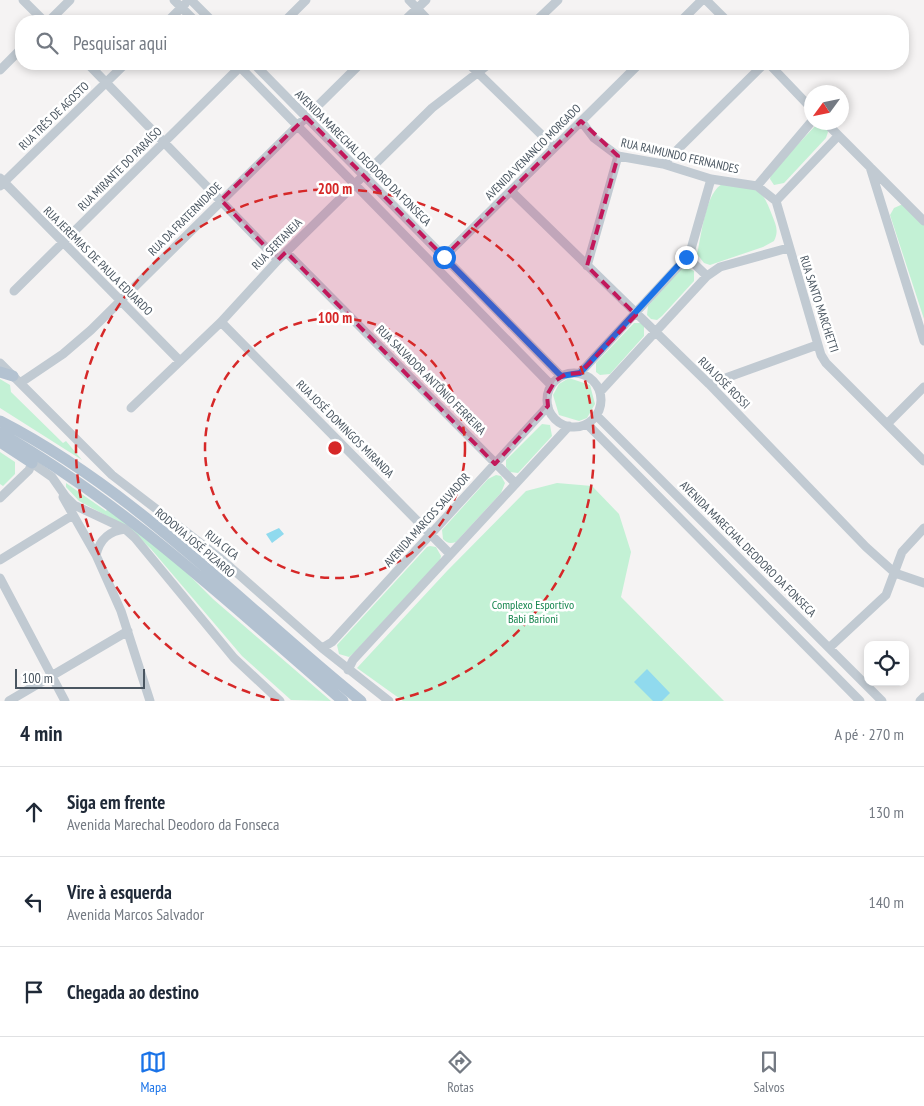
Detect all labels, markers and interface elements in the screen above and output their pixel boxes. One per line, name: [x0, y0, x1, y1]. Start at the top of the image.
search box: [15, 15, 909, 70]
icon: search: [33, 29, 61, 57]
text: Pesquisar aqui: [73, 31, 167, 55]
street label: RUA TRÊS DE AGOSTO: [15, 78, 92, 153]
north arrow: [804, 85, 849, 130]
street label: AVENIDA MARECHAL DEODORO DA FONSECA: [292, 86, 435, 229]
street label: AVENIDA VENANCIO MORGADO: [482, 100, 584, 203]
street label: RUA MIRANTE DO PARAÍSO: [75, 123, 165, 214]
street label: RUA RAIMUNDO FERNANDES: [620, 135, 741, 176]
street label: RUA DA FRATERNIDADE: [145, 179, 225, 259]
text: 200 m: [318, 179, 352, 198]
street label: RUA JEREMIAS DE PAULA EDUARDO: [41, 203, 156, 319]
street label: RUA SERTANEJA: [248, 215, 305, 273]
route start: [433, 246, 456, 269]
route end: [675, 246, 698, 269]
street label: RUA SANTO MARCHETTI: [797, 254, 842, 354]
text: 100 m: [318, 308, 352, 327]
street label: RUA SALVADOR ANTÔNIO FERREIRA: [373, 322, 490, 438]
street label: RUA JOSÉ ROSSI: [695, 354, 753, 412]
street label: RUA JOSÉ DOMINGOS MIRANDA: [293, 377, 398, 481]
centre of rings: [326, 439, 344, 457]
street label: AVENIDA MARCOS SALVADOR: [380, 469, 473, 570]
street label: AVENIDA MARECHAL DEODORO DA FONSECA: [677, 477, 820, 620]
street label: RODOVIA JOSÉ PIZARRO: [152, 505, 239, 581]
street label: RUA CICA: [202, 527, 242, 563]
park label: Complexo Esportivo Babi Barioni: [492, 597, 574, 626]
map controls: [864, 641, 909, 686]
button: locate: [864, 641, 909, 686]
scale bar: [15, 666, 145, 689]
text: 100 m: [22, 669, 53, 687]
text: 4 min: [20, 720, 62, 747]
text: A pé · 270 m: [834, 724, 904, 744]
text: Siga em frente: [67, 790, 165, 814]
icon: ahead: [20, 798, 48, 826]
text: 130 m: [869, 802, 904, 822]
text: Avenida Marechal Deodoro da Fonseca: [67, 814, 279, 834]
text: Vire à esquerda: [67, 880, 172, 904]
icon: left: [20, 888, 48, 916]
text: 140 m: [869, 892, 904, 912]
text: Avenida Marcos Salvador: [67, 904, 204, 924]
icon: arrive: [20, 978, 48, 1006]
text: Chegada ao destino: [67, 980, 199, 1004]
tab: Mapa: [139, 1048, 167, 1096]
tab: Rotas: [446, 1048, 474, 1096]
tab: Salvos: [753, 1048, 785, 1096]

